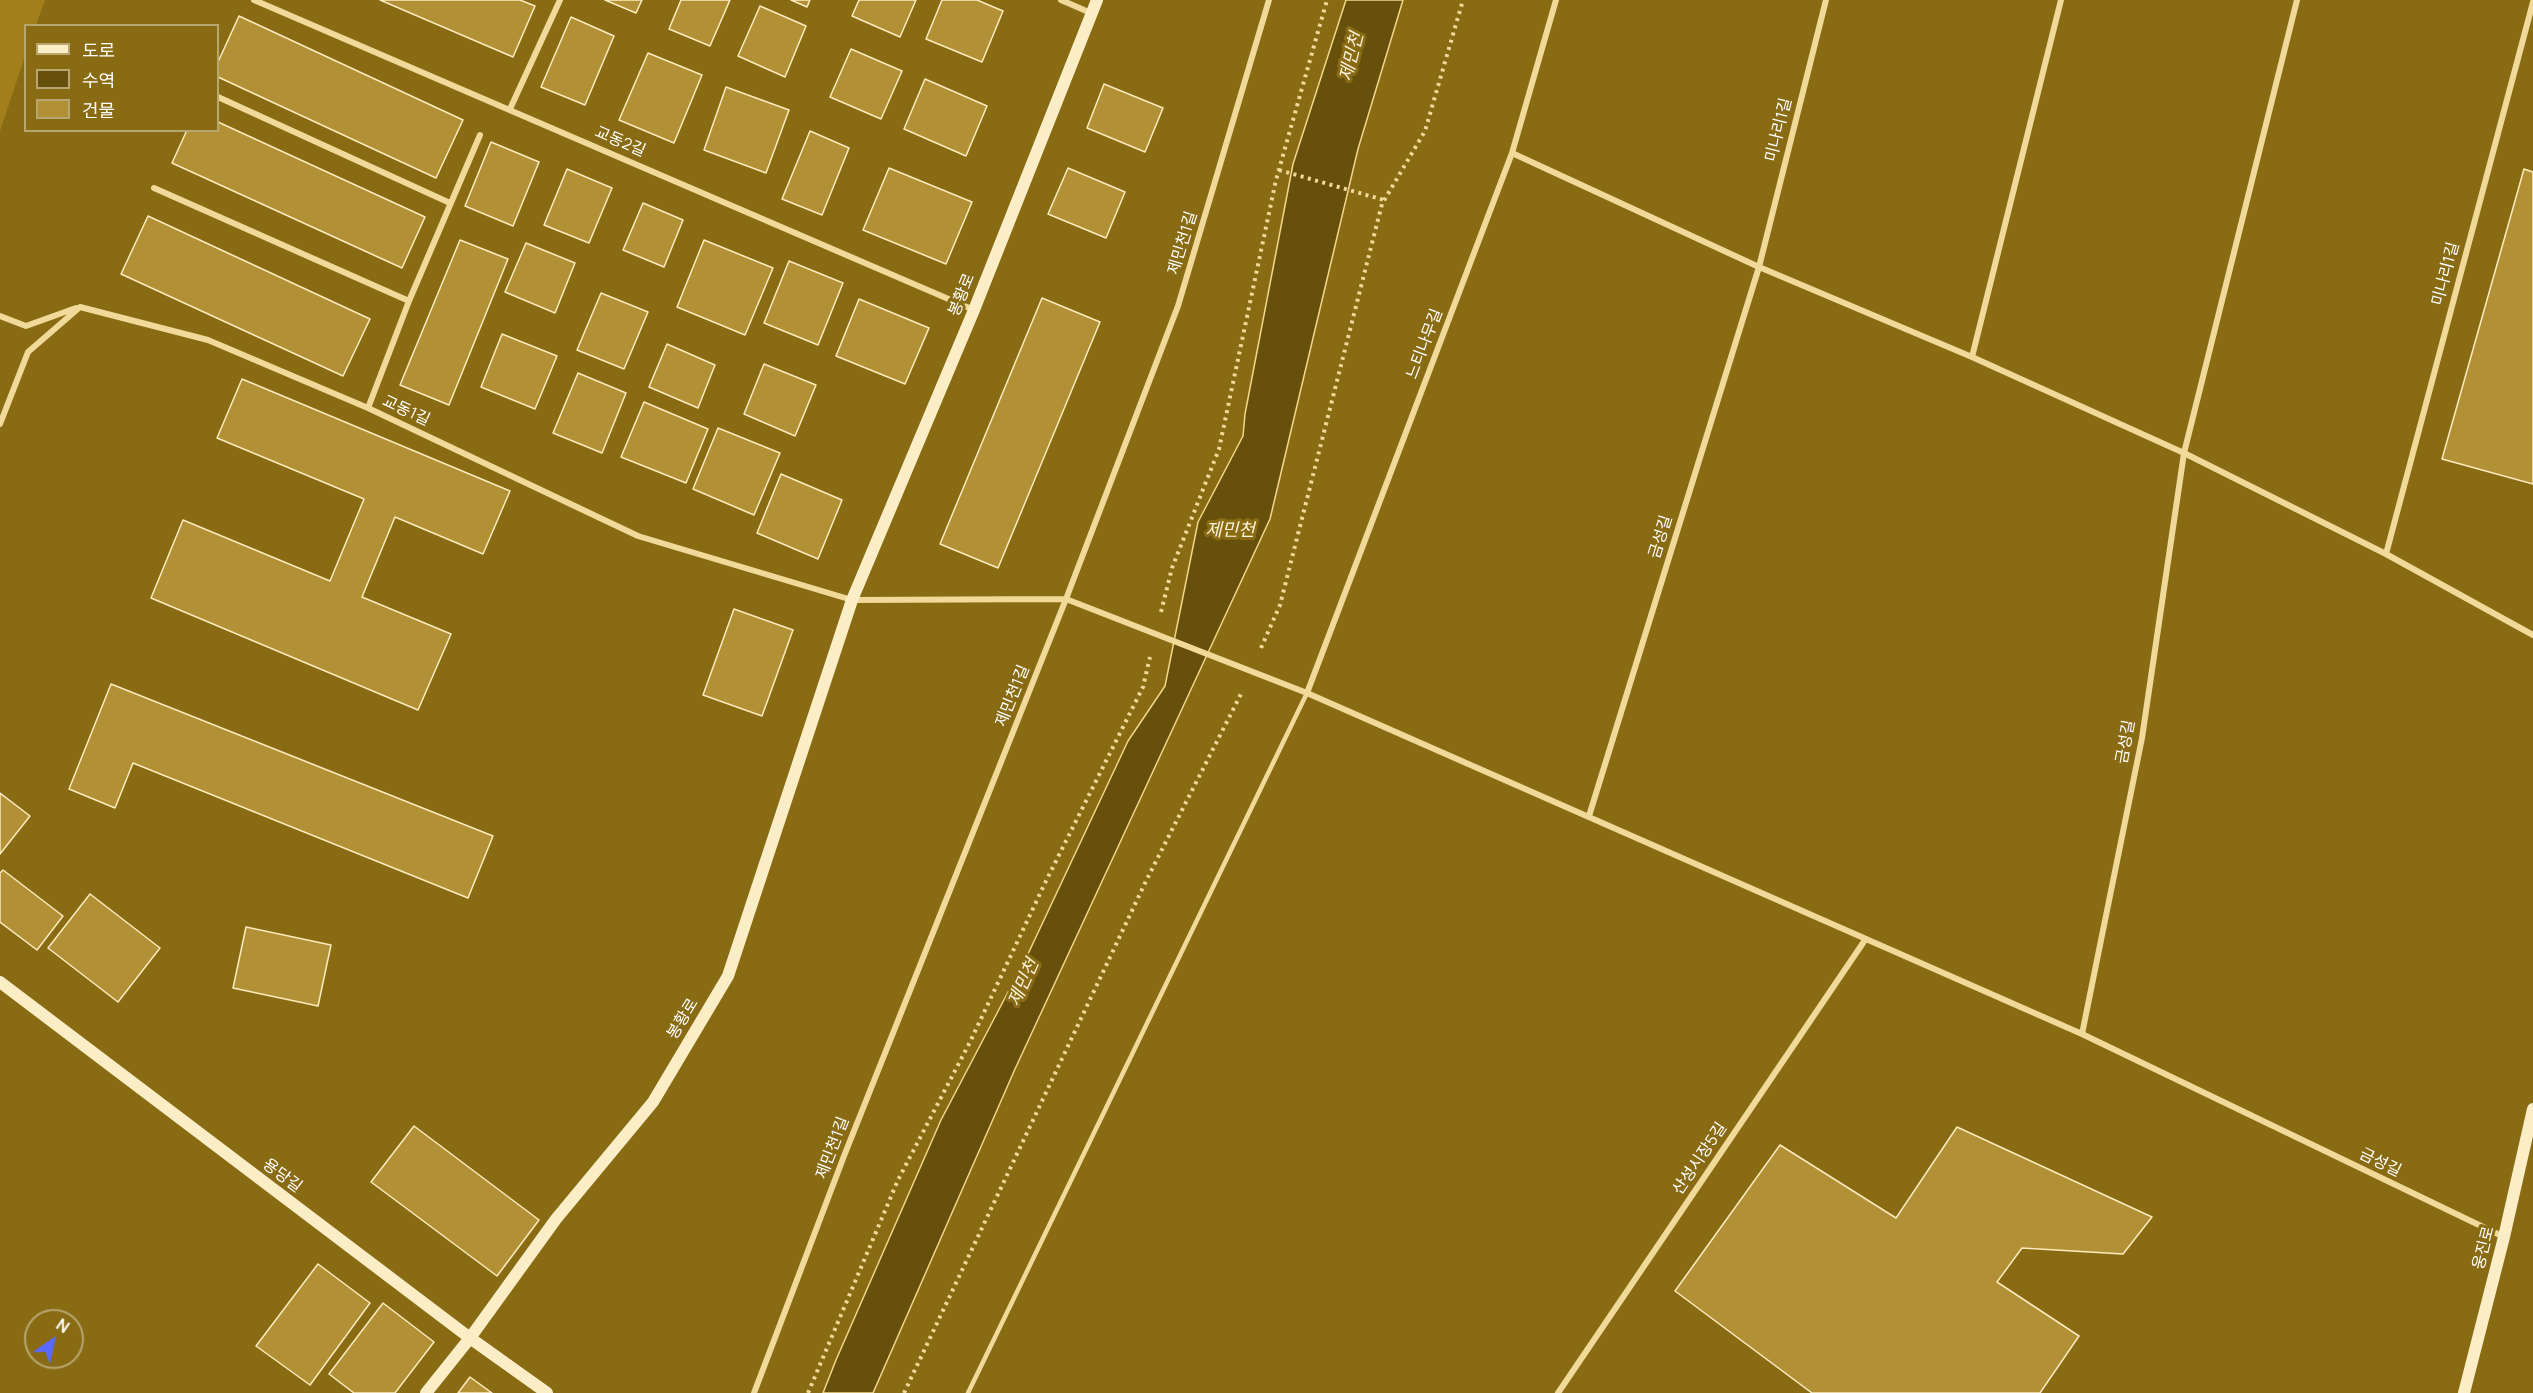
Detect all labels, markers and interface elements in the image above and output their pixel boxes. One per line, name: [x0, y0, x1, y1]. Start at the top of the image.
legend: [24, 24, 219, 132]
water label: 제민천: [1336, 30, 1368, 84]
text: 도로: [82, 38, 115, 62]
text: 수역: [82, 68, 115, 92]
street label: 미나리1길: [1762, 96, 1796, 164]
text: 건물: [82, 98, 115, 122]
street label: 교동2길: [592, 123, 648, 161]
street label: 제민천1길: [1164, 209, 1202, 277]
street label: 미나리1길: [2428, 240, 2464, 308]
street label: 봉황로: [945, 271, 979, 319]
street label: 느티나무길: [1403, 306, 1447, 382]
street label: 교동1길: [379, 392, 433, 430]
street label: 금성길: [1645, 513, 1677, 561]
water label: 제민천: [1205, 520, 1255, 542]
street label: 제민천1길: [992, 662, 1034, 730]
street label: 금성길: [2113, 719, 2139, 765]
water label: 제민천: [1004, 956, 1044, 1010]
street label: 봉황로: [663, 995, 703, 1043]
street label: 제민천1길: [812, 1114, 854, 1182]
street label: 산성시장5길: [1669, 1119, 1731, 1199]
street label: 금성길: [2356, 1145, 2404, 1181]
street label: 용당길: [259, 1155, 305, 1197]
street label: 웅진로: [2469, 1224, 2499, 1272]
north arrow: [24, 1309, 84, 1369]
text: N: [52, 1313, 74, 1338]

